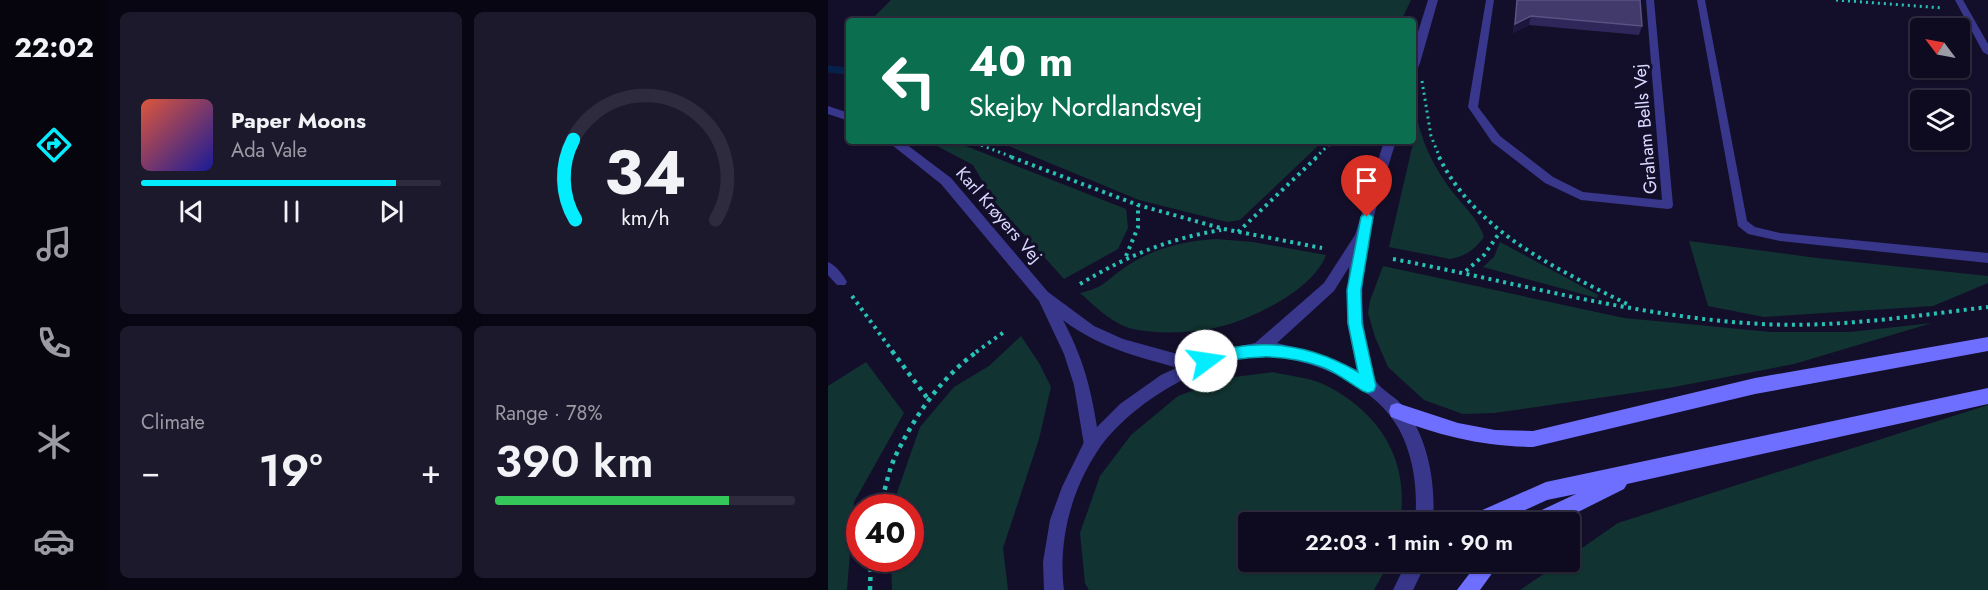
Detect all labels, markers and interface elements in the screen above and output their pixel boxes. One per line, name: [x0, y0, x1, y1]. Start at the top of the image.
north arrow: [1910, 18, 1970, 78]
map controls: [1910, 18, 1970, 150]
text: 22:02: [14, 28, 94, 67]
text: 40 m: [969, 31, 1073, 92]
icon: left: [870, 42, 948, 120]
street label: Graham Bells Vej: [1626, 63, 1664, 195]
text: Skejby Nordlandsvej: [969, 87, 1203, 126]
button: layers: [1910, 90, 1970, 150]
text: Paper Moons: [231, 104, 366, 136]
icon: directions: [33, 124, 75, 166]
text: 34: [604, 127, 686, 217]
text: Ada Vale: [231, 136, 307, 165]
pin: [1341, 155, 1392, 217]
street label: Karl Krøyers Vej: [950, 161, 1048, 269]
icon: arrive: [1350, 164, 1383, 197]
icon: previous: [175, 195, 208, 228]
icon: pause: [275, 195, 308, 228]
icon: next: [375, 195, 408, 228]
text: km/h: [621, 203, 669, 234]
icon: music: [33, 223, 75, 265]
icon: phone: [33, 322, 75, 364]
position arrow: [1174, 329, 1238, 393]
text: Range · 78%: [495, 399, 602, 428]
text: Climate: [141, 408, 205, 437]
icon: climate: [33, 421, 75, 463]
text: 390 km: [495, 429, 654, 494]
text: 19°: [259, 438, 323, 503]
text: −: [141, 448, 160, 495]
text: +: [421, 448, 441, 495]
speed limit sign: 40: [846, 494, 924, 572]
icon: car: [33, 520, 75, 562]
text: 22:03 · 1 min · 90 m: [1305, 526, 1513, 558]

